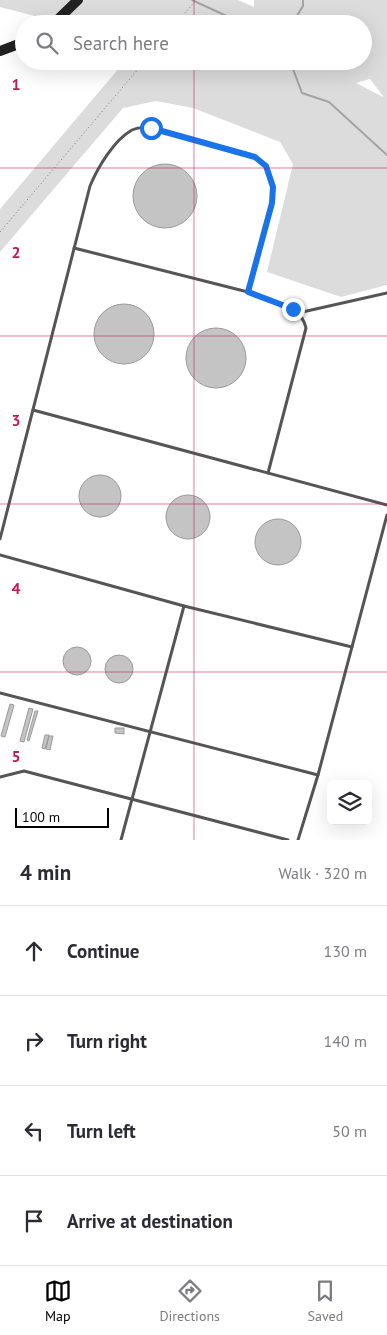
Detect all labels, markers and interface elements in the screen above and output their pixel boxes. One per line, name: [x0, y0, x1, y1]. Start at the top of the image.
search box: [15, 15, 372, 70]
icon: search: [33, 29, 61, 57]
text: Search here: [73, 31, 169, 55]
text: 1: [11, 74, 21, 94]
route start: [140, 117, 163, 140]
text: 2: [11, 242, 21, 262]
route end: [282, 298, 305, 321]
text: 3: [11, 410, 21, 430]
text: 4: [11, 578, 21, 598]
text: 5: [11, 746, 21, 766]
map controls: [327, 780, 372, 825]
button: layers: [327, 780, 372, 825]
scale bar: [15, 805, 109, 828]
text: 100 m: [22, 808, 60, 826]
text: 4 min: [20, 859, 71, 886]
text: Walk · 320 m: [278, 863, 367, 883]
icon: ahead: [20, 937, 48, 965]
text: Continue: [67, 939, 139, 963]
text: 130 m: [324, 941, 367, 961]
icon: right: [20, 1027, 48, 1055]
text: Turn right: [67, 1029, 147, 1053]
text: 140 m: [324, 1031, 367, 1051]
icon: left: [20, 1117, 48, 1145]
text: Turn left: [67, 1119, 136, 1143]
text: 50 m: [332, 1121, 367, 1141]
icon: arrive: [20, 1207, 48, 1235]
text: Arrive at destination: [67, 1209, 233, 1233]
tab: Map: [44, 1277, 72, 1325]
tab: Directions: [159, 1277, 220, 1325]
tab: Saved: [308, 1277, 343, 1325]

